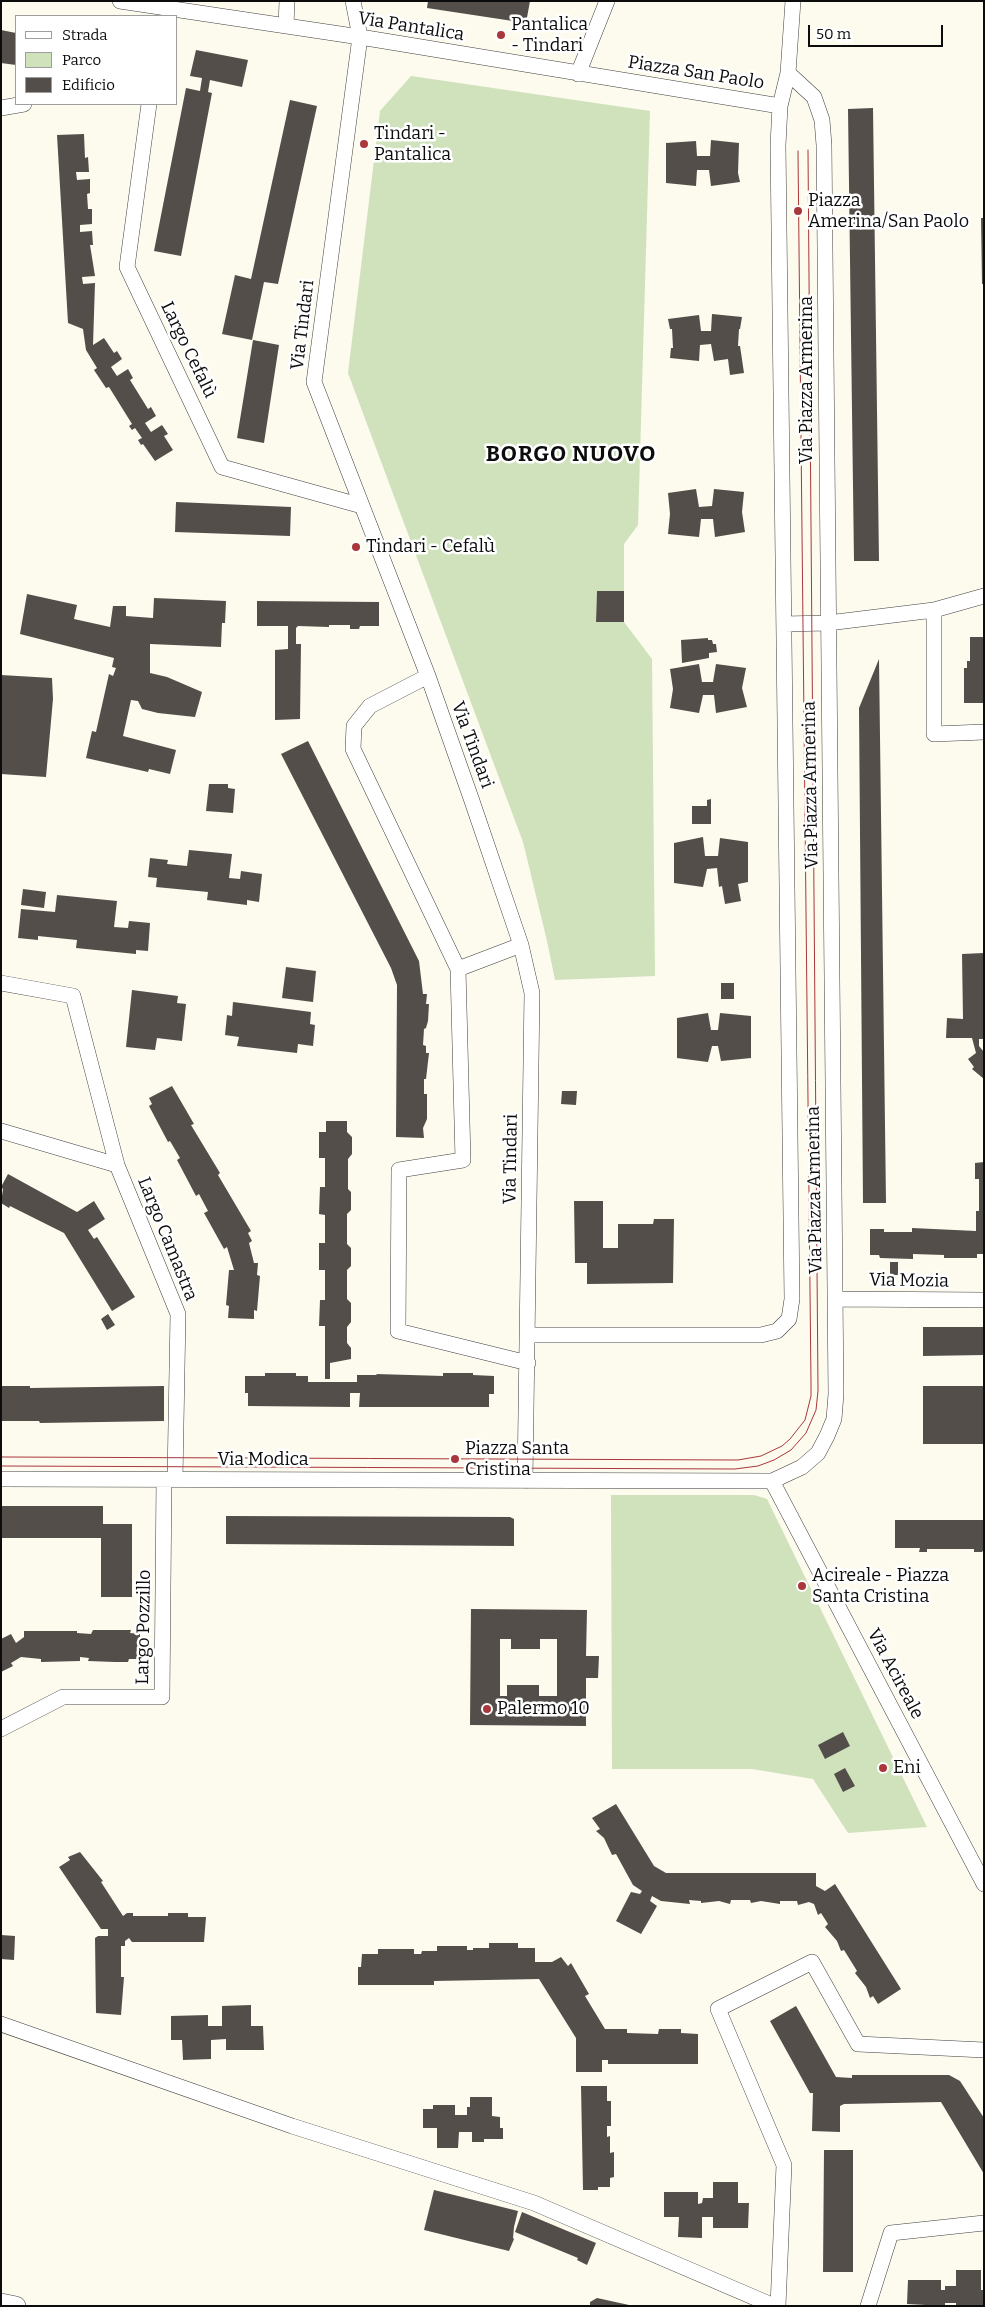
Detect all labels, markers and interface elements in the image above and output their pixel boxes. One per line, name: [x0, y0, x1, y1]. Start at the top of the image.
street label: Via Pantalica: [356, 8, 466, 46]
place label: Pantalica - Tindari: [511, 14, 588, 56]
legend: [15, 15, 178, 105]
scale bar: [810, 15, 945, 47]
text: 50 m: [816, 25, 851, 43]
text: Strada: [62, 26, 108, 44]
marker: Pantalica - Tindari: [495, 29, 507, 41]
text: Parco: [62, 51, 101, 69]
street label: Piazza San Paolo: [626, 52, 766, 94]
text: Edificio: [62, 76, 115, 94]
place label: Tindari - Pantalica: [374, 123, 451, 166]
marker: Tindari - Pantalica: [358, 138, 370, 150]
place label: Piazza Amerina/San Paolo: [808, 190, 969, 232]
marker: Piazza Amerina/San Paolo: [792, 205, 804, 217]
street label: Via Tindari: [287, 279, 319, 371]
street label: Via Piazza Armerina: [796, 296, 818, 464]
street label: Largo Cefalù: [155, 298, 221, 402]
district label: BORGO NUOVO: [484, 442, 658, 468]
place label: Tindari - Cefalù: [366, 536, 495, 558]
marker: Tindari - Cefalù: [350, 541, 362, 553]
street label: Via Tindari: [446, 699, 498, 791]
street label: Via Piazza Armerina: [799, 701, 823, 869]
street label: Via Piazza Armerina: [803, 1106, 827, 1274]
street label: Via Tindari: [499, 1114, 523, 1204]
street label: Largo Camastra: [132, 1174, 202, 1304]
street label: Via Mozia: [869, 1270, 949, 1292]
place label: Piazza Santa Cristina: [465, 1438, 569, 1480]
street label: Via Modica: [217, 1449, 309, 1471]
marker: Piazza Santa Cristina: [449, 1453, 461, 1465]
place label: Acireale - Piazza Santa Cristina: [812, 1565, 949, 1608]
street label: Largo Pozzillo: [132, 1569, 156, 1685]
marker: Acireale - Piazza Santa Cristina: [796, 1580, 808, 1592]
street label: Via Acireale: [862, 1625, 928, 1723]
place label: Palermo 10: [497, 1698, 590, 1720]
marker: Palermo 10: [481, 1703, 493, 1715]
place label: Eni: [893, 1757, 921, 1779]
marker: Eni: [877, 1762, 889, 1774]

